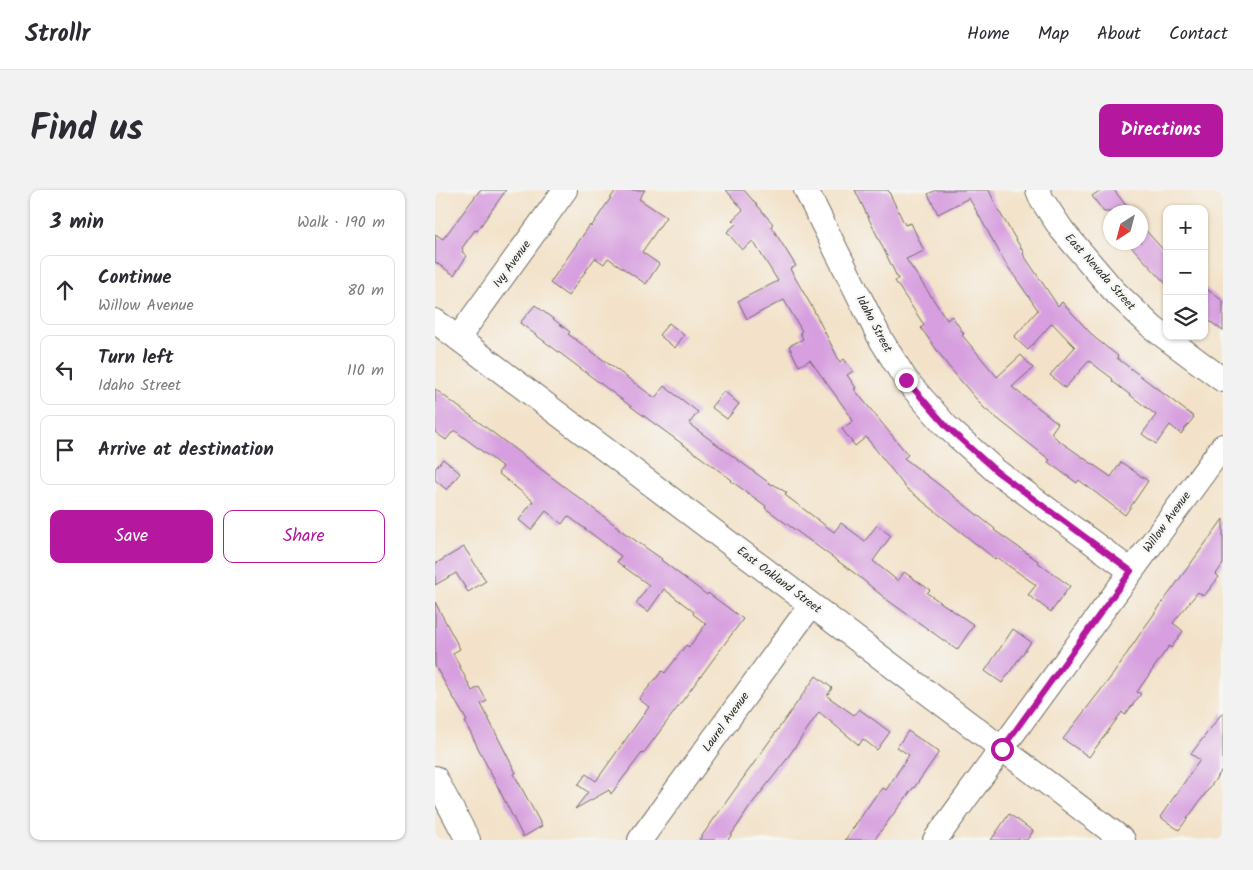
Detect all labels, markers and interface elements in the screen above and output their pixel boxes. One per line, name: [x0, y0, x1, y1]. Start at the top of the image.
text: Strollr: [25, 15, 90, 54]
text: Home: [967, 20, 1010, 49]
text: Map: [1038, 20, 1069, 49]
text: About: [1097, 20, 1141, 49]
text: Contact: [1169, 20, 1228, 49]
text: Find us: [30, 102, 143, 158]
button: Directions: [1099, 104, 1223, 157]
north arrow: [1103, 205, 1148, 250]
map controls: [1163, 205, 1208, 340]
button: +: [1163, 205, 1208, 250]
text: 3 min: [50, 206, 104, 239]
text: Walk · 190 m: [297, 210, 385, 235]
street label: East Nevada Street: [1060, 229, 1140, 315]
street label: Ivy Avenue: [488, 236, 536, 292]
button: −: [1163, 250, 1208, 295]
text: Continue: [98, 263, 171, 293]
icon: ahead: [51, 276, 79, 304]
text: 80 m: [347, 278, 384, 303]
street label: Idaho Street: [851, 292, 897, 356]
text: Willow Avenue: [98, 293, 194, 318]
button: layers: [1163, 295, 1208, 340]
text: Turn left: [98, 343, 173, 373]
icon: left: [51, 356, 79, 384]
text: 110 m: [347, 358, 384, 383]
route end: [895, 369, 918, 392]
text: Idaho Street: [98, 373, 181, 398]
text: Arrive at destination: [98, 435, 274, 465]
icon: arrive: [51, 436, 79, 464]
street label: Willow Avenue: [1138, 487, 1196, 557]
button: Save: [50, 510, 213, 563]
button: Share: [223, 510, 385, 563]
street label: East Oakland Street: [733, 542, 826, 618]
street label: Laurel Avenue: [698, 687, 755, 756]
route start: [991, 738, 1014, 761]

